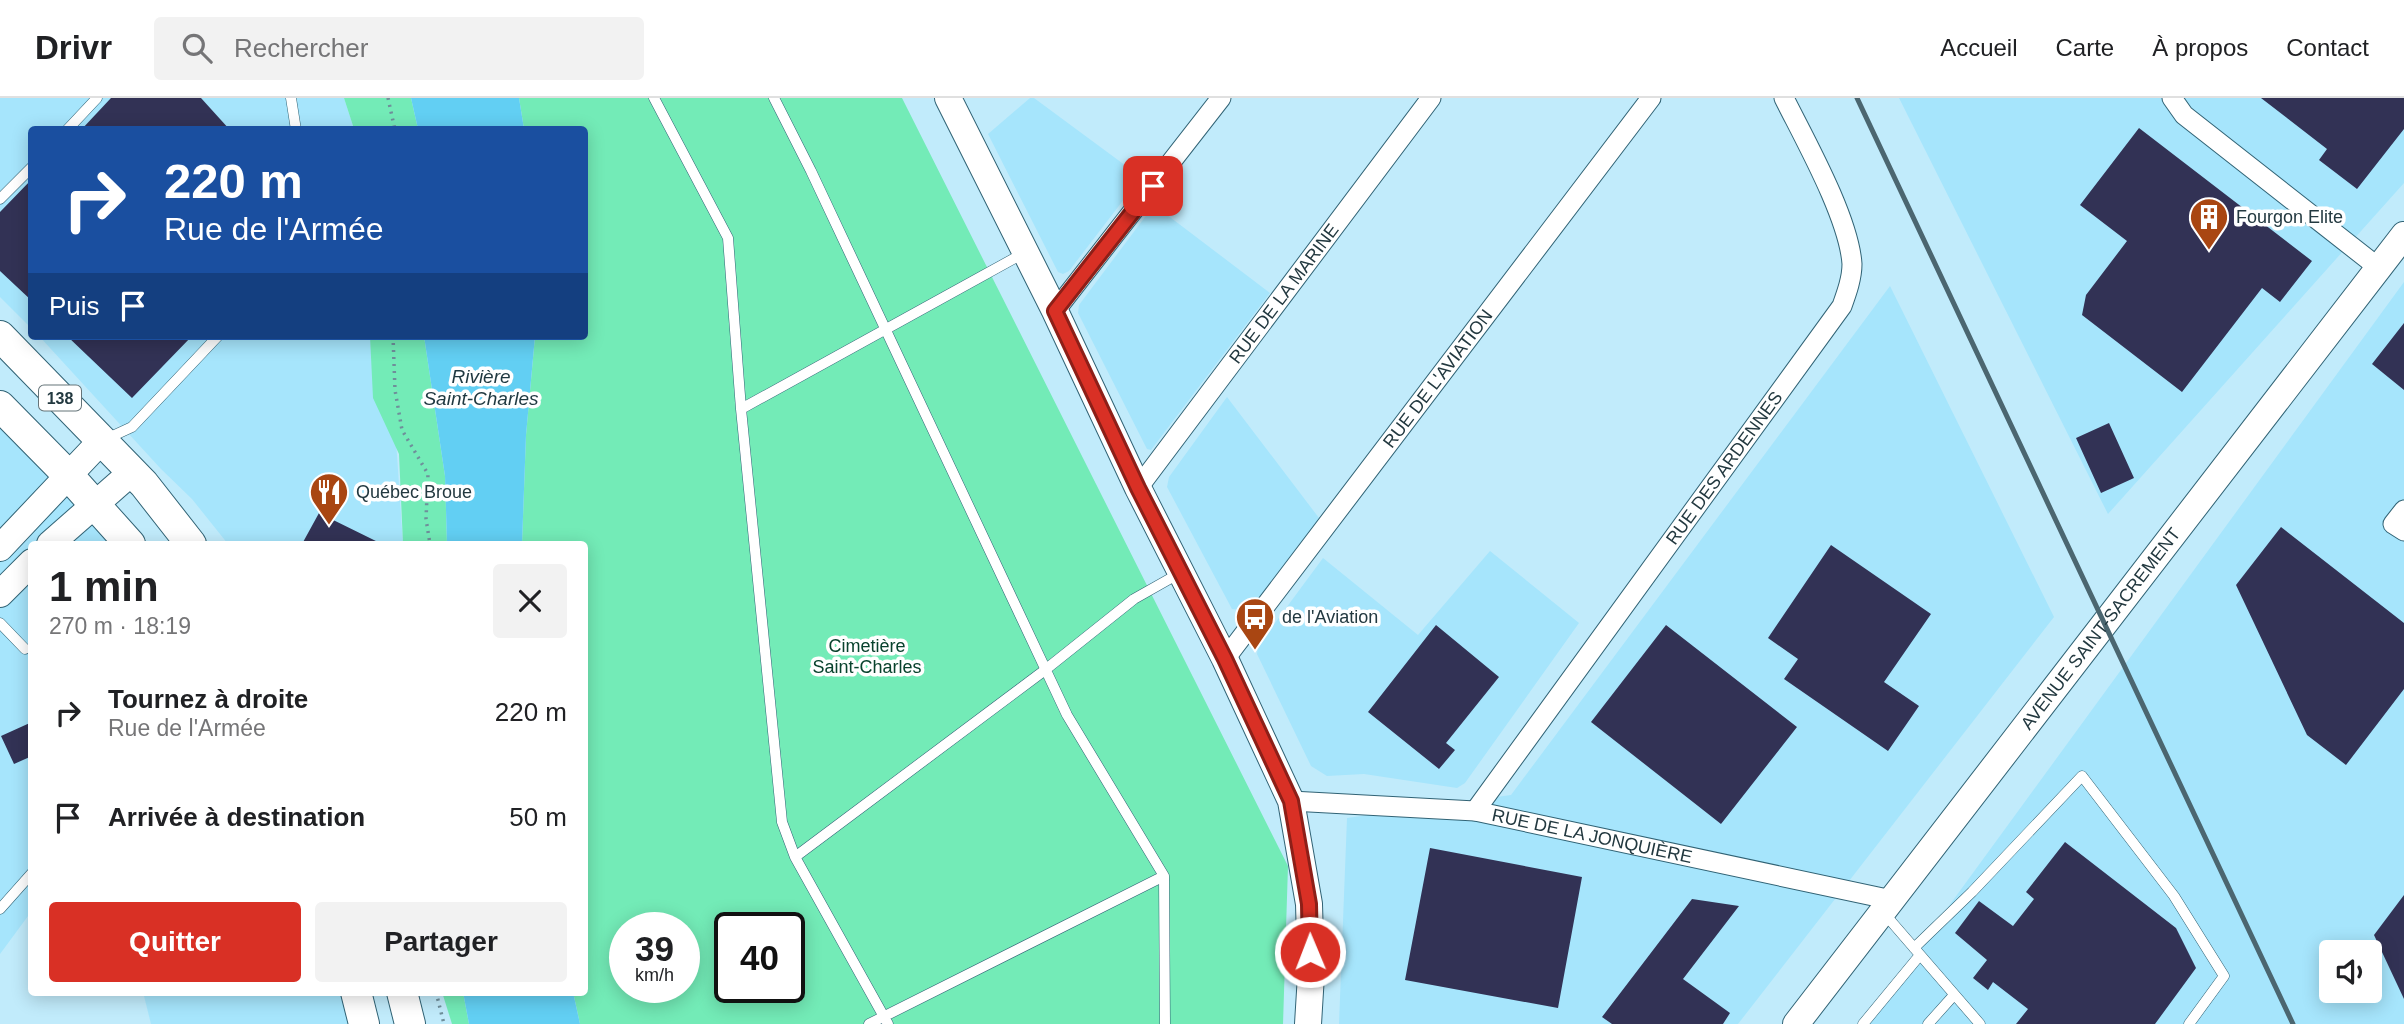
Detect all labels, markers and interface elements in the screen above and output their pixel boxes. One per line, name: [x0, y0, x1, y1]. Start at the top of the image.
search box: [154, 17, 644, 80]
text: Drivr: [35, 29, 112, 66]
icon: search: [178, 29, 216, 67]
text: Rechercher: [234, 33, 368, 63]
text: Accueil: [1940, 34, 2018, 61]
text: Carte: [2056, 34, 2114, 61]
text: À propos: [2152, 34, 2248, 61]
text: Contact: [2286, 34, 2369, 61]
icon: right: [49, 154, 140, 245]
text: 220 m: [164, 154, 303, 208]
pin: [1123, 156, 1183, 216]
icon: arrive: [1134, 167, 1172, 205]
building icon: Fourgon Elite: [2188, 196, 2230, 251]
place label: Fourgon Elite: [2236, 207, 2343, 227]
text: Rue de l'Armée: [164, 211, 384, 247]
street label: RUE DE LA MARINE: [1225, 220, 1343, 367]
icon: arrive: [114, 287, 152, 325]
text: Puis: [49, 291, 100, 321]
street label: RUE DE L'AVIATION: [1379, 306, 1497, 452]
water label: Rivière Saint-Charles: [423, 366, 539, 409]
road number: 138: [39, 386, 81, 410]
street label: RUE DES ARDENNES: [1662, 388, 1786, 548]
restaurant icon: Québec Broue: [308, 471, 350, 526]
place label: Québec Broue: [356, 482, 472, 502]
street label: AVENUE SAINT-SACREMENT: [2017, 524, 2184, 733]
text: 1 min: [49, 563, 159, 610]
button: close: [493, 564, 567, 638]
bus stop icon: de l'Aviation: [1234, 596, 1276, 651]
place label: de l'Aviation: [1282, 607, 1378, 627]
text: 270 m · 18:19: [49, 613, 191, 639]
park label: Cimetière Saint-Charles: [812, 636, 922, 677]
text: Tournez à droite: [108, 684, 308, 714]
icon: right: [49, 694, 87, 732]
text: 220 m: [495, 697, 567, 727]
text: Rue de l'Armée: [108, 715, 266, 741]
icon: arrive: [49, 799, 87, 837]
text: Arrivée à destination: [108, 802, 365, 832]
text: 50 m: [509, 802, 567, 832]
street label: RUE DE LA JONQUIÈRE: [1490, 805, 1694, 867]
button: Quitter: [49, 902, 301, 982]
button: Partager: [315, 902, 567, 982]
speed limit sign: 40: [714, 912, 805, 1003]
position arrow: [1273, 915, 1347, 989]
text: 39: [635, 929, 674, 968]
map controls: [2319, 940, 2382, 1003]
button: sound: [2319, 940, 2382, 1003]
text: km/h: [635, 965, 674, 985]

